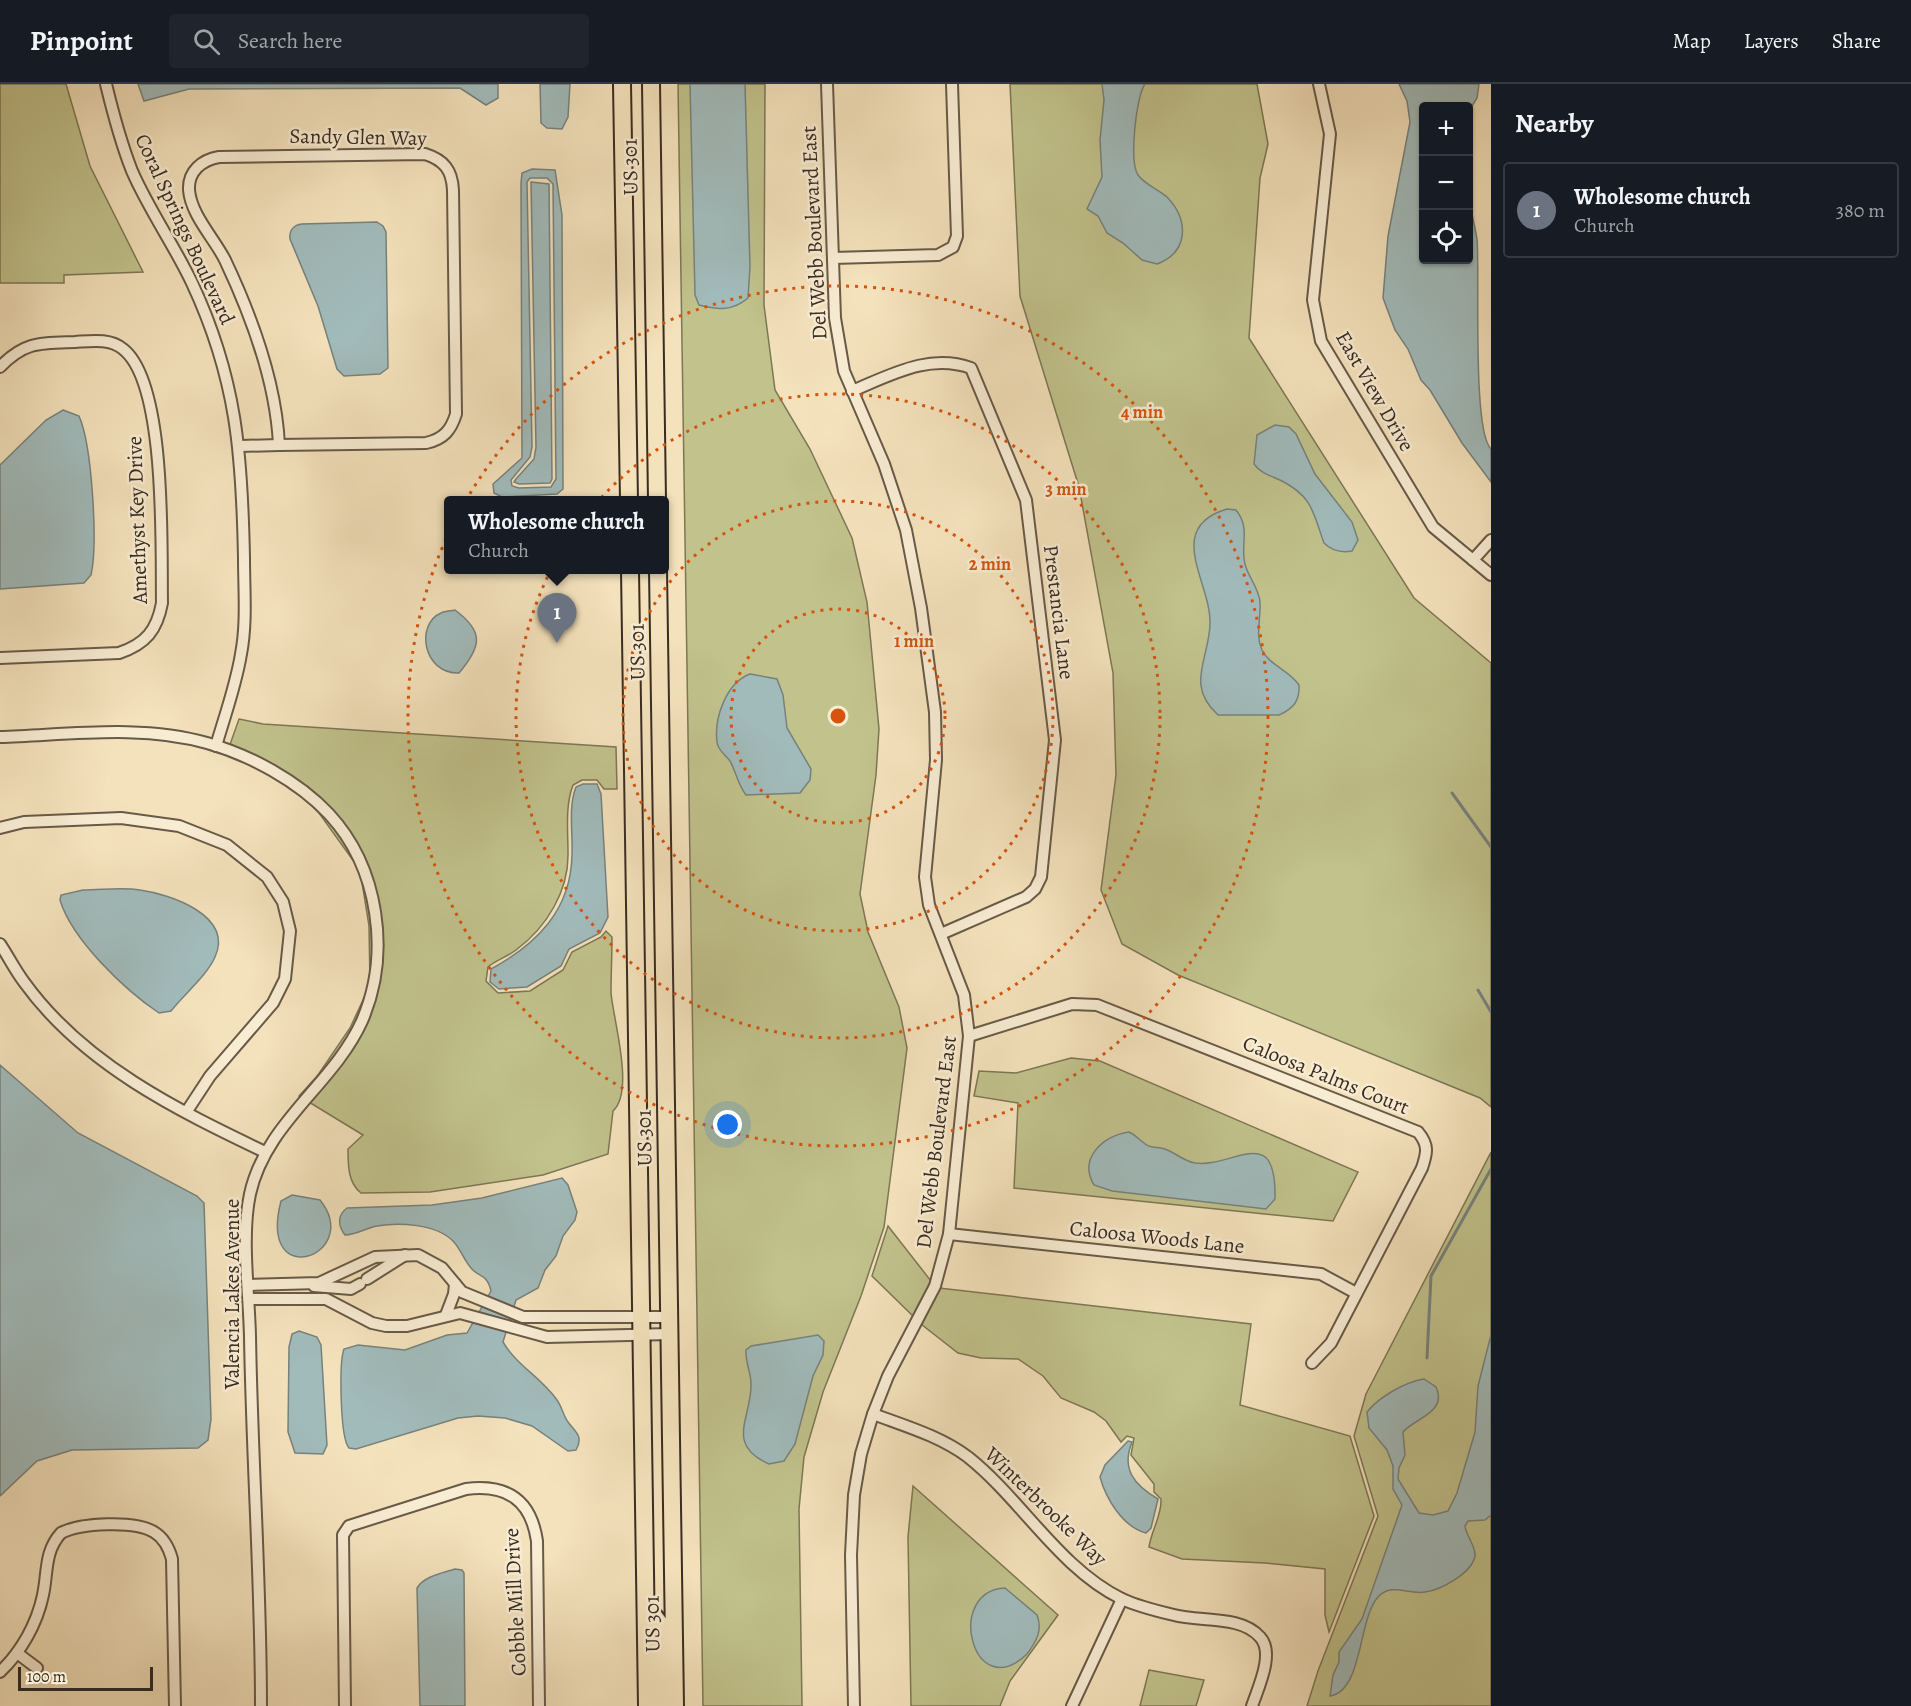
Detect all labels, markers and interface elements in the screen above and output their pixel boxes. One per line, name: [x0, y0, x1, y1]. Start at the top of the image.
search box: [169, 14, 589, 68]
text: Pinpoint: [30, 22, 133, 60]
icon: search: [190, 25, 223, 58]
text: Search here: [238, 26, 342, 56]
text: Map: [1672, 27, 1711, 55]
text: Layers: [1744, 27, 1799, 55]
text: Share: [1832, 27, 1881, 55]
map controls: [1419, 102, 1473, 264]
button: +: [1419, 102, 1473, 156]
text: Nearby: [1515, 106, 1594, 141]
street label: Sandy Glen Way: [289, 122, 428, 152]
street label: Del Webb Boulevard East: [794, 125, 834, 341]
street label: Coral Springs Boulevard: [128, 129, 242, 330]
street label: US 301: [616, 138, 644, 196]
button: −: [1419, 156, 1473, 210]
text: Wholesome church: [1574, 182, 1751, 212]
text: 1: [1533, 197, 1540, 224]
text: 380 m: [1836, 197, 1885, 224]
button: locate: [1419, 210, 1473, 264]
text: Church: [1574, 212, 1635, 239]
street label: East View Drive: [1329, 326, 1421, 456]
text: 4 min: [1121, 400, 1163, 424]
street label: Amethyst Key Drive: [120, 436, 154, 605]
text: 3 min: [1045, 477, 1087, 501]
popup: [444, 496, 669, 574]
text: Wholesome church: [468, 507, 645, 537]
text: Church: [468, 537, 529, 564]
street label: Prestancia Lane: [1037, 543, 1081, 681]
text: 2 min: [969, 552, 1011, 576]
pin: 1: [538, 594, 576, 643]
street label: US 301: [623, 623, 651, 681]
text: 1 min: [894, 629, 934, 653]
centre of rings: [828, 706, 848, 726]
street label: Caloosa Palms Court: [1239, 1029, 1413, 1121]
street label: Del Webb Boulevard East: [909, 1034, 963, 1250]
street label: US 301: [630, 1109, 658, 1167]
your location: [713, 1110, 742, 1139]
street label: Valencia Lakes Avenue: [218, 1199, 246, 1390]
street label: Caloosa Woods Lane: [1068, 1214, 1246, 1260]
street label: Winterbrooke Way: [978, 1440, 1114, 1572]
street label: Cobble Mill Drive: [497, 1527, 533, 1677]
street label: US 301: [638, 1595, 666, 1653]
scale bar: [18, 1664, 153, 1692]
text: 100 m: [27, 1666, 66, 1688]

